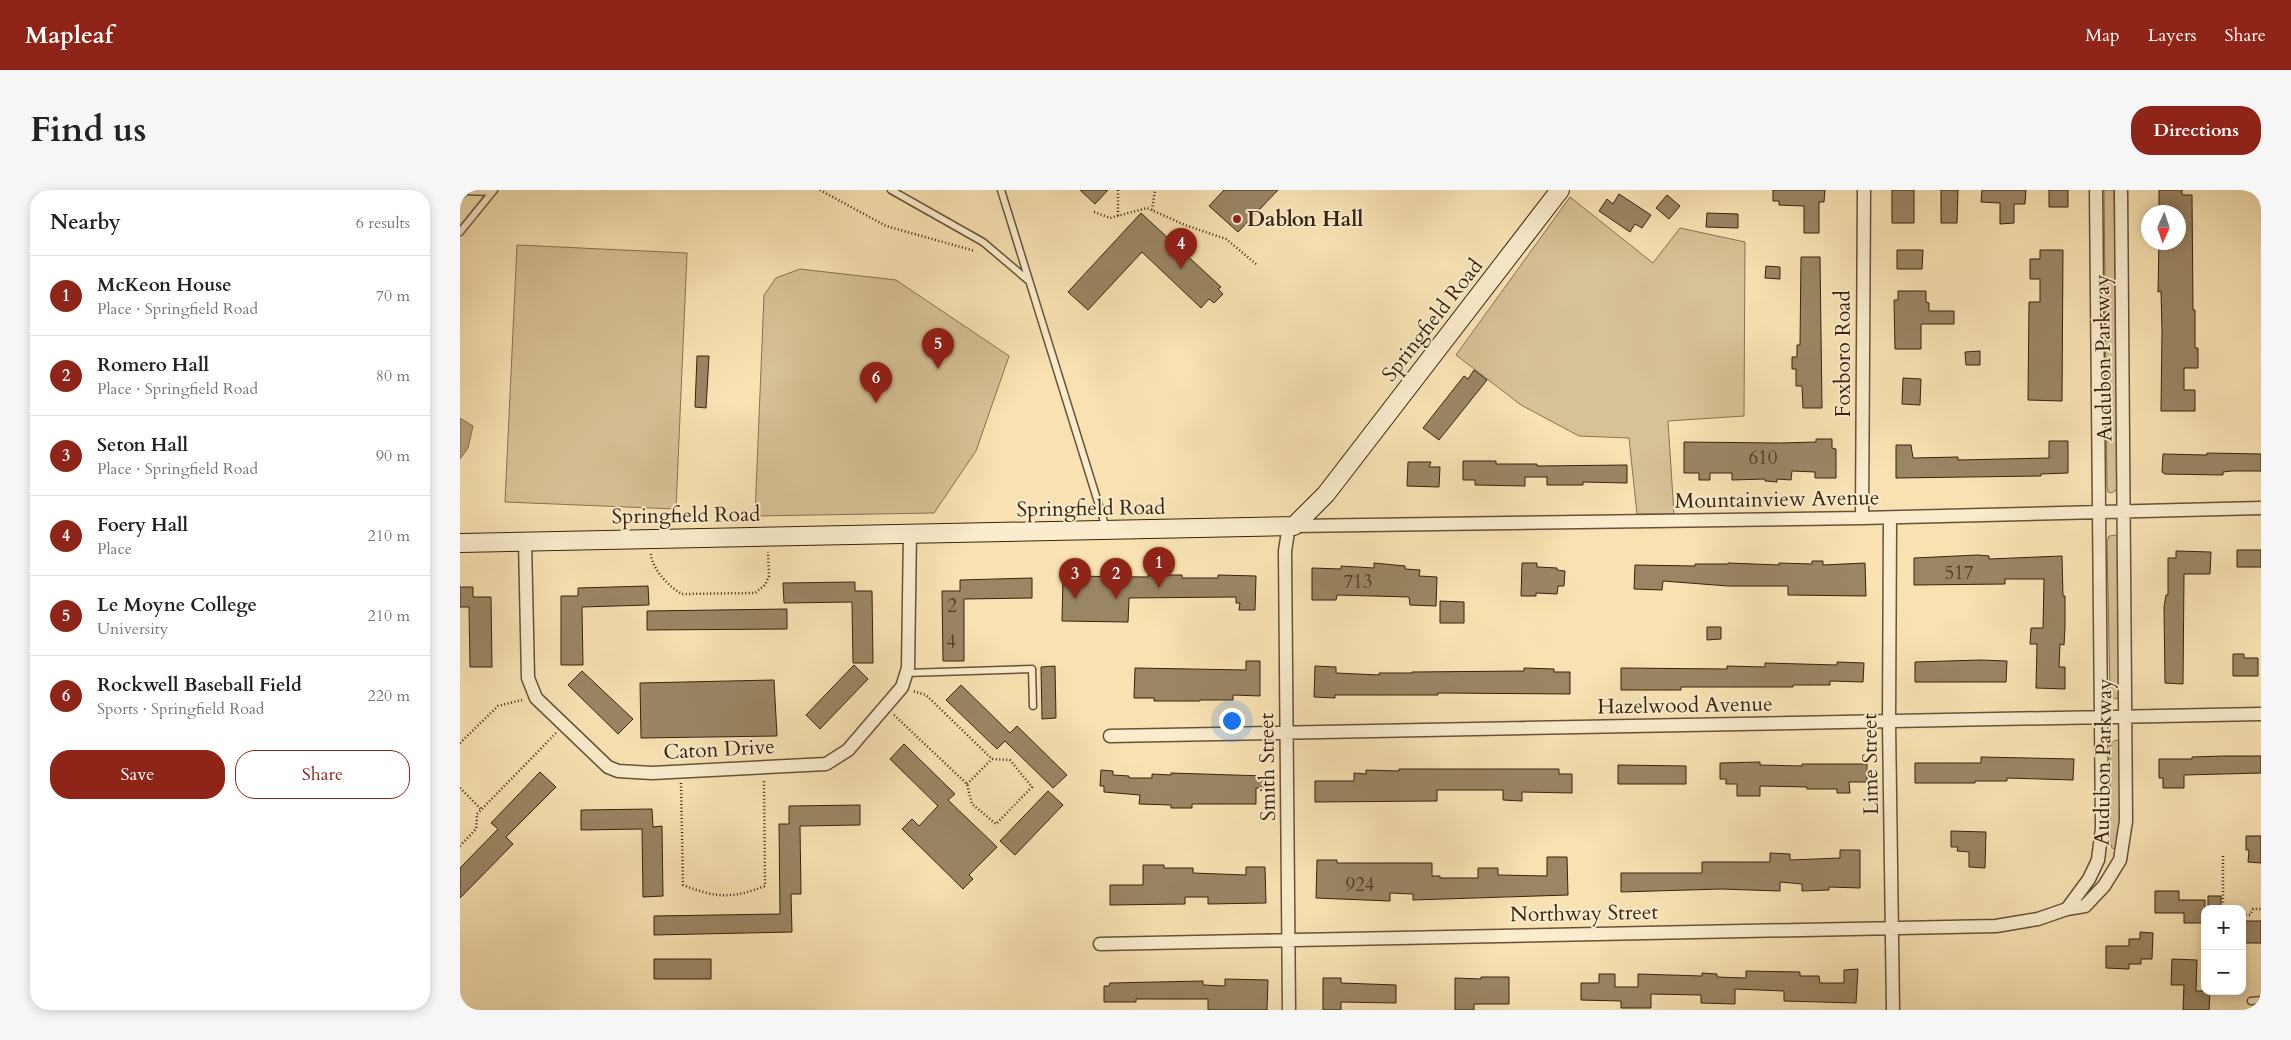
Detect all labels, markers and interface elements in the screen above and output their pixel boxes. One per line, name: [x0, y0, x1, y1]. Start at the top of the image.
text: Mapleaf: [25, 19, 113, 52]
text: Map: [2085, 23, 2120, 48]
text: Layers: [2148, 23, 2197, 48]
text: Share: [2225, 23, 2266, 48]
text: Find us: [30, 106, 146, 154]
button: Directions: [2131, 106, 2261, 155]
place label: Dablon Hall: [1247, 205, 1363, 234]
north arrow: [2141, 205, 2186, 250]
text: Nearby: [50, 208, 121, 237]
text: 6 results: [356, 212, 410, 234]
marker: Dablon Hall: [1231, 213, 1243, 225]
pin: 4: [1165, 228, 1197, 269]
street label: Springfield Road: [1375, 253, 1490, 388]
text: McKeon House: [97, 272, 232, 298]
street label: Audubon Parkway: [2088, 274, 2119, 442]
text: 1: [62, 285, 70, 307]
text: 70 m: [376, 285, 410, 307]
street label: Foxboro Road: [1829, 290, 1858, 418]
text: Place · Springfield Road: [97, 298, 258, 320]
pin: 5: [922, 328, 954, 369]
text: Romero Hall: [97, 352, 209, 378]
pin: 6: [860, 362, 892, 403]
text: 2: [62, 365, 70, 387]
text: 80 m: [376, 365, 410, 387]
text: Place · Springfield Road: [97, 378, 258, 400]
text: Seton Hall: [97, 432, 188, 458]
text: 3: [62, 445, 70, 467]
text: 90 m: [376, 445, 410, 467]
house number: 610: [1748, 445, 1778, 471]
text: Place · Springfield Road: [97, 458, 258, 480]
street label: Mountainview Avenue: [1674, 483, 1880, 516]
street label: Springfield Road: [1016, 493, 1166, 524]
street label: Springfield Road: [611, 500, 761, 531]
text: Foery Hall: [97, 512, 188, 538]
text: 4: [62, 525, 70, 547]
text: 210 m: [368, 525, 410, 547]
text: Place: [97, 538, 132, 560]
pin: 1: [1143, 547, 1175, 588]
pin: 3: [1059, 558, 1091, 599]
pin: 2: [1100, 558, 1132, 599]
house number: 517: [1944, 560, 1974, 586]
house number: 713: [1343, 569, 1373, 595]
text: Le Moyne College: [97, 592, 257, 618]
house number: 2: [947, 593, 957, 619]
text: 5: [62, 605, 70, 627]
text: 210 m: [368, 605, 410, 627]
text: University: [97, 618, 168, 640]
house number: 4: [946, 629, 956, 655]
text: Rockwell Baseball Field: [97, 672, 302, 698]
street label: Audubon Parkway: [2088, 678, 2119, 846]
text: 6: [62, 685, 70, 707]
text: 220 m: [368, 685, 410, 707]
street label: Hazelwood Avenue: [1597, 689, 1773, 722]
text: Sports · Springfield Road: [97, 698, 264, 720]
your location: [1219, 708, 1245, 734]
street label: Smith Street: [1252, 712, 1283, 821]
street label: Lime Street: [1855, 712, 1886, 815]
street label: Caton Drive: [663, 732, 775, 767]
button: Save: [50, 750, 225, 799]
button: Share: [235, 750, 410, 799]
house number: 924: [1345, 872, 1375, 898]
street label: Northway Street: [1510, 898, 1659, 929]
map controls: [2201, 905, 2246, 995]
button: +: [2201, 905, 2246, 950]
button: −: [2201, 950, 2246, 995]

